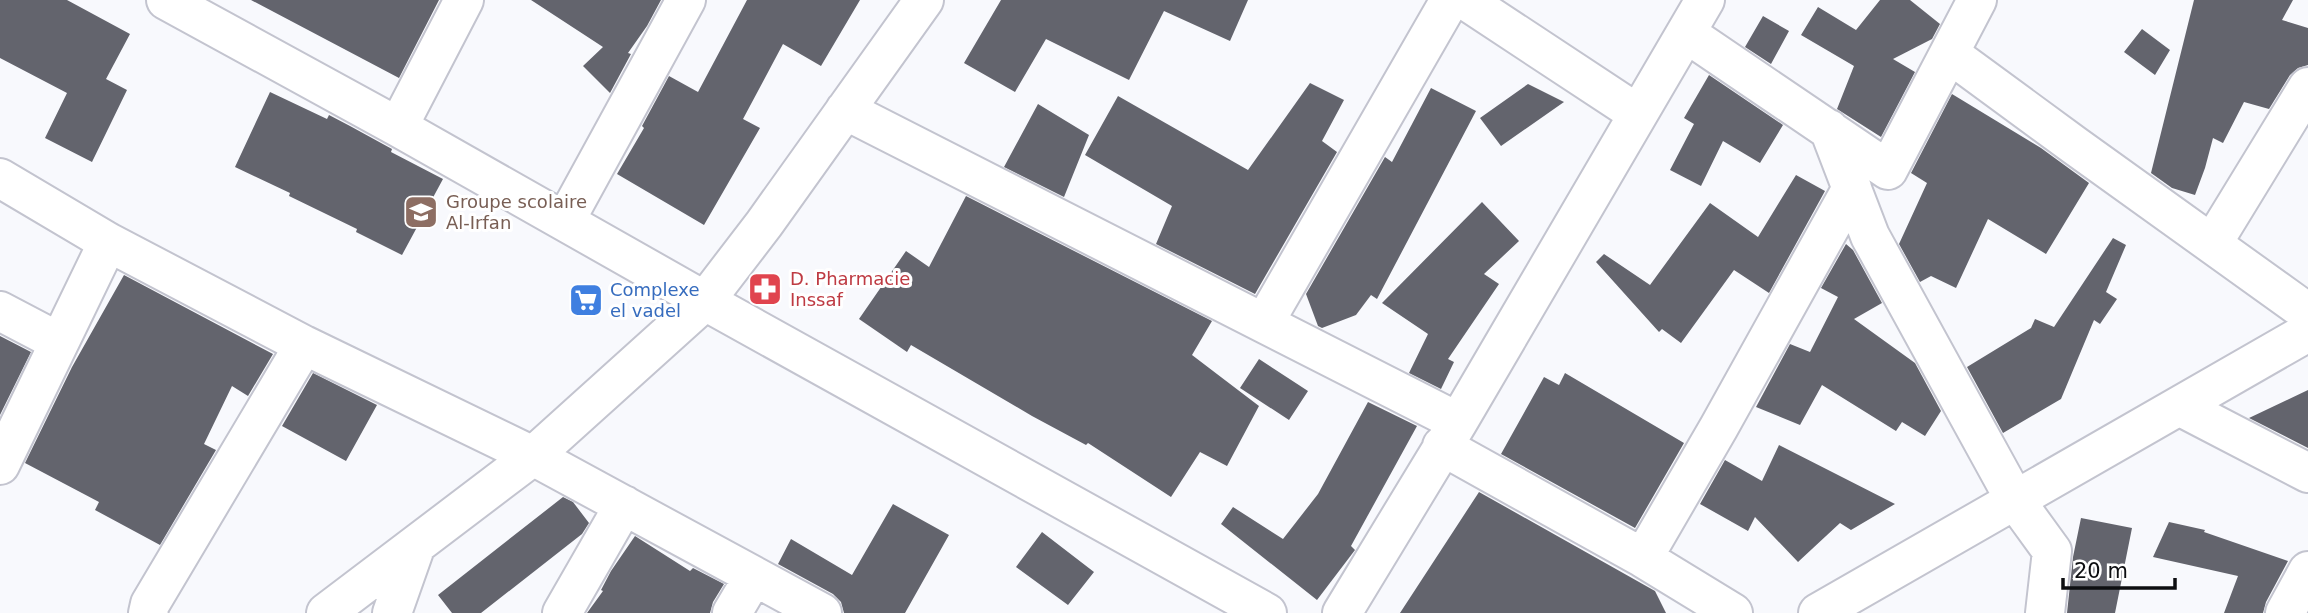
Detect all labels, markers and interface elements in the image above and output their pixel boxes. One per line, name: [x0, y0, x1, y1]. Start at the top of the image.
place label: Groupe scolaire Al-Irfan: [446, 191, 587, 233]
school or university icon: Groupe scolaire Al-Irfan: [402, 193, 440, 231]
place label: D. Pharmacie Inssaf: [790, 268, 910, 310]
pharmacy icon: D. Pharmacie Inssaf: [746, 270, 784, 308]
place label: Complexe el vadel: [610, 279, 699, 321]
supermarket icon: Complexe el vadel: [567, 281, 605, 319]
scale bar: [2063, 546, 2175, 590]
text: 20 m: [2074, 559, 2128, 583]

